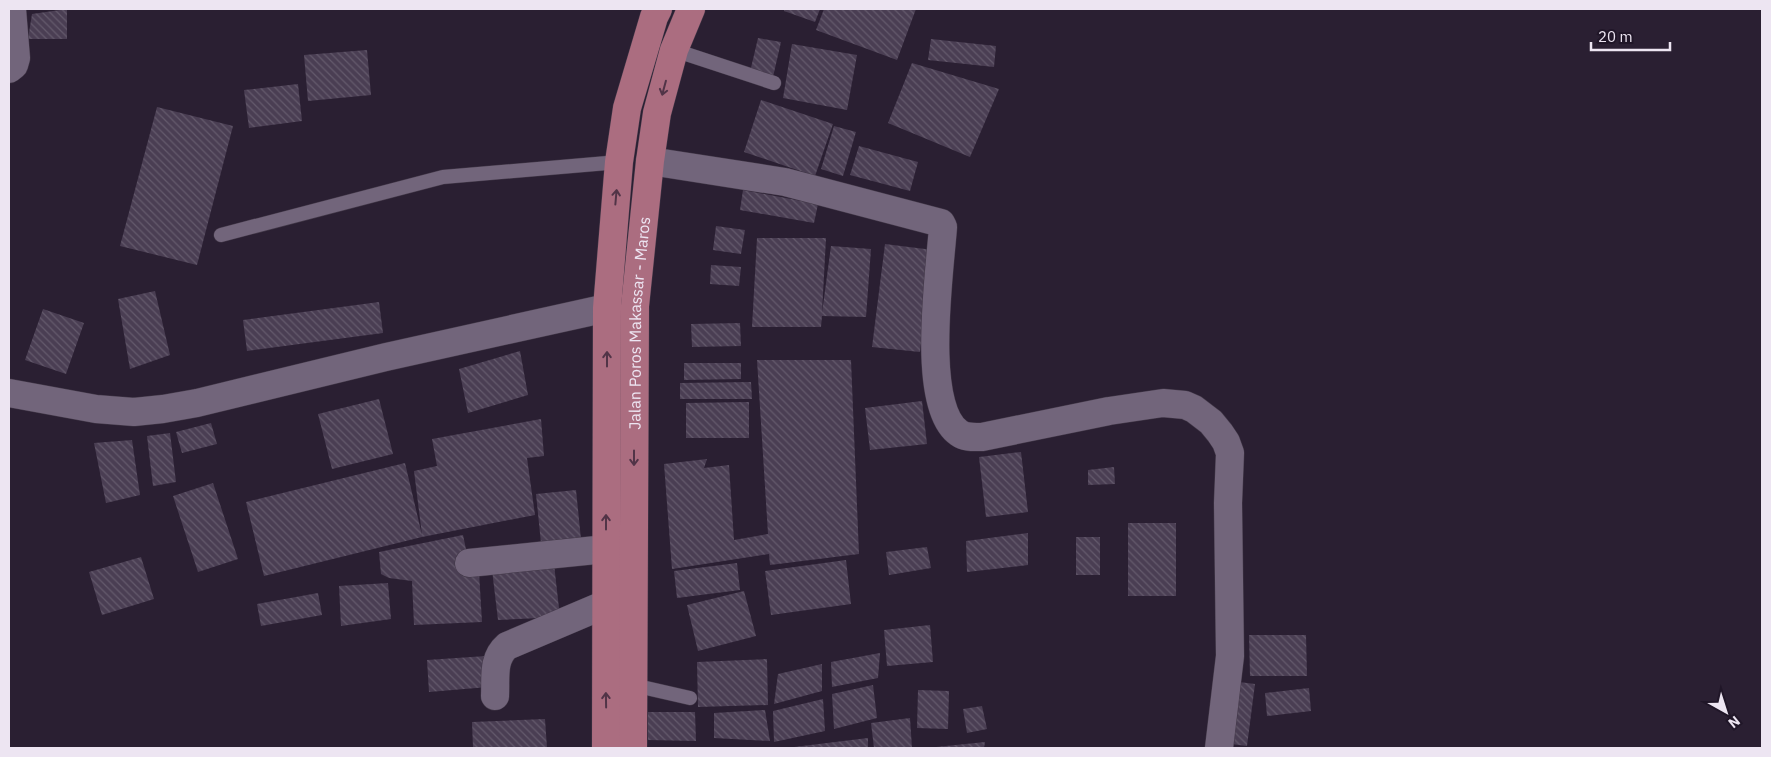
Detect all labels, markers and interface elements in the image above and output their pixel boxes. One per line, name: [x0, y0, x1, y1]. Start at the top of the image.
scale bar: [1591, 20, 1670, 52]
text: 20 m: [1598, 27, 1633, 46]
one-way arrow: [659, 79, 668, 95]
one-way arrow: [611, 190, 621, 206]
street label: Jalan Poros Makassar - Maros: [624, 216, 654, 430]
one-way arrow: [602, 352, 612, 368]
one-way arrow: [629, 450, 639, 466]
one-way arrow: [601, 514, 611, 530]
north arrow: [1701, 687, 1751, 737]
one-way arrow: [602, 692, 611, 708]
text: N: [1725, 712, 1744, 732]

